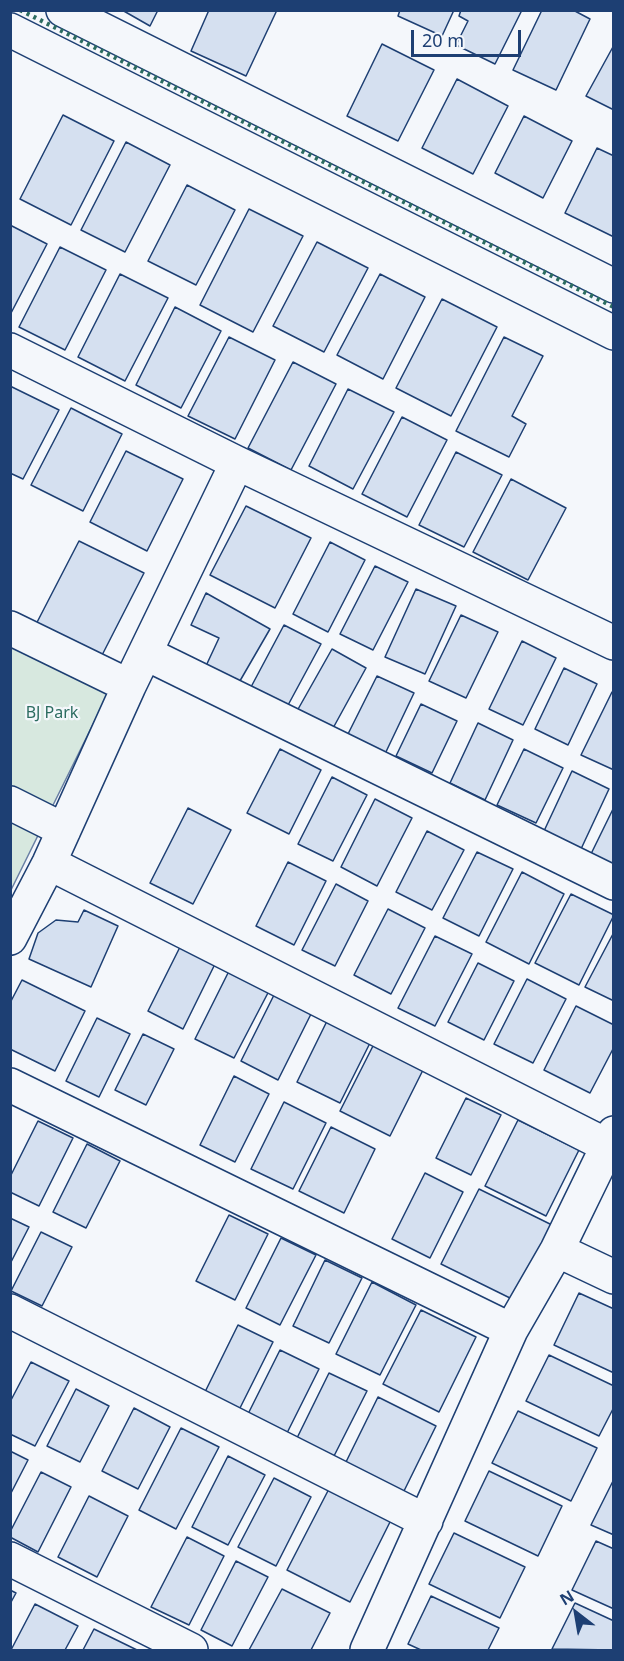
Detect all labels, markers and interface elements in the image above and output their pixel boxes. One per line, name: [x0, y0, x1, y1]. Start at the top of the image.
scale bar: [414, 18, 524, 56]
text: 20 m: [422, 28, 464, 52]
park label: BJ Park: [26, 703, 78, 723]
north arrow: [546, 1583, 606, 1643]
text: N: [555, 1585, 578, 1610]

